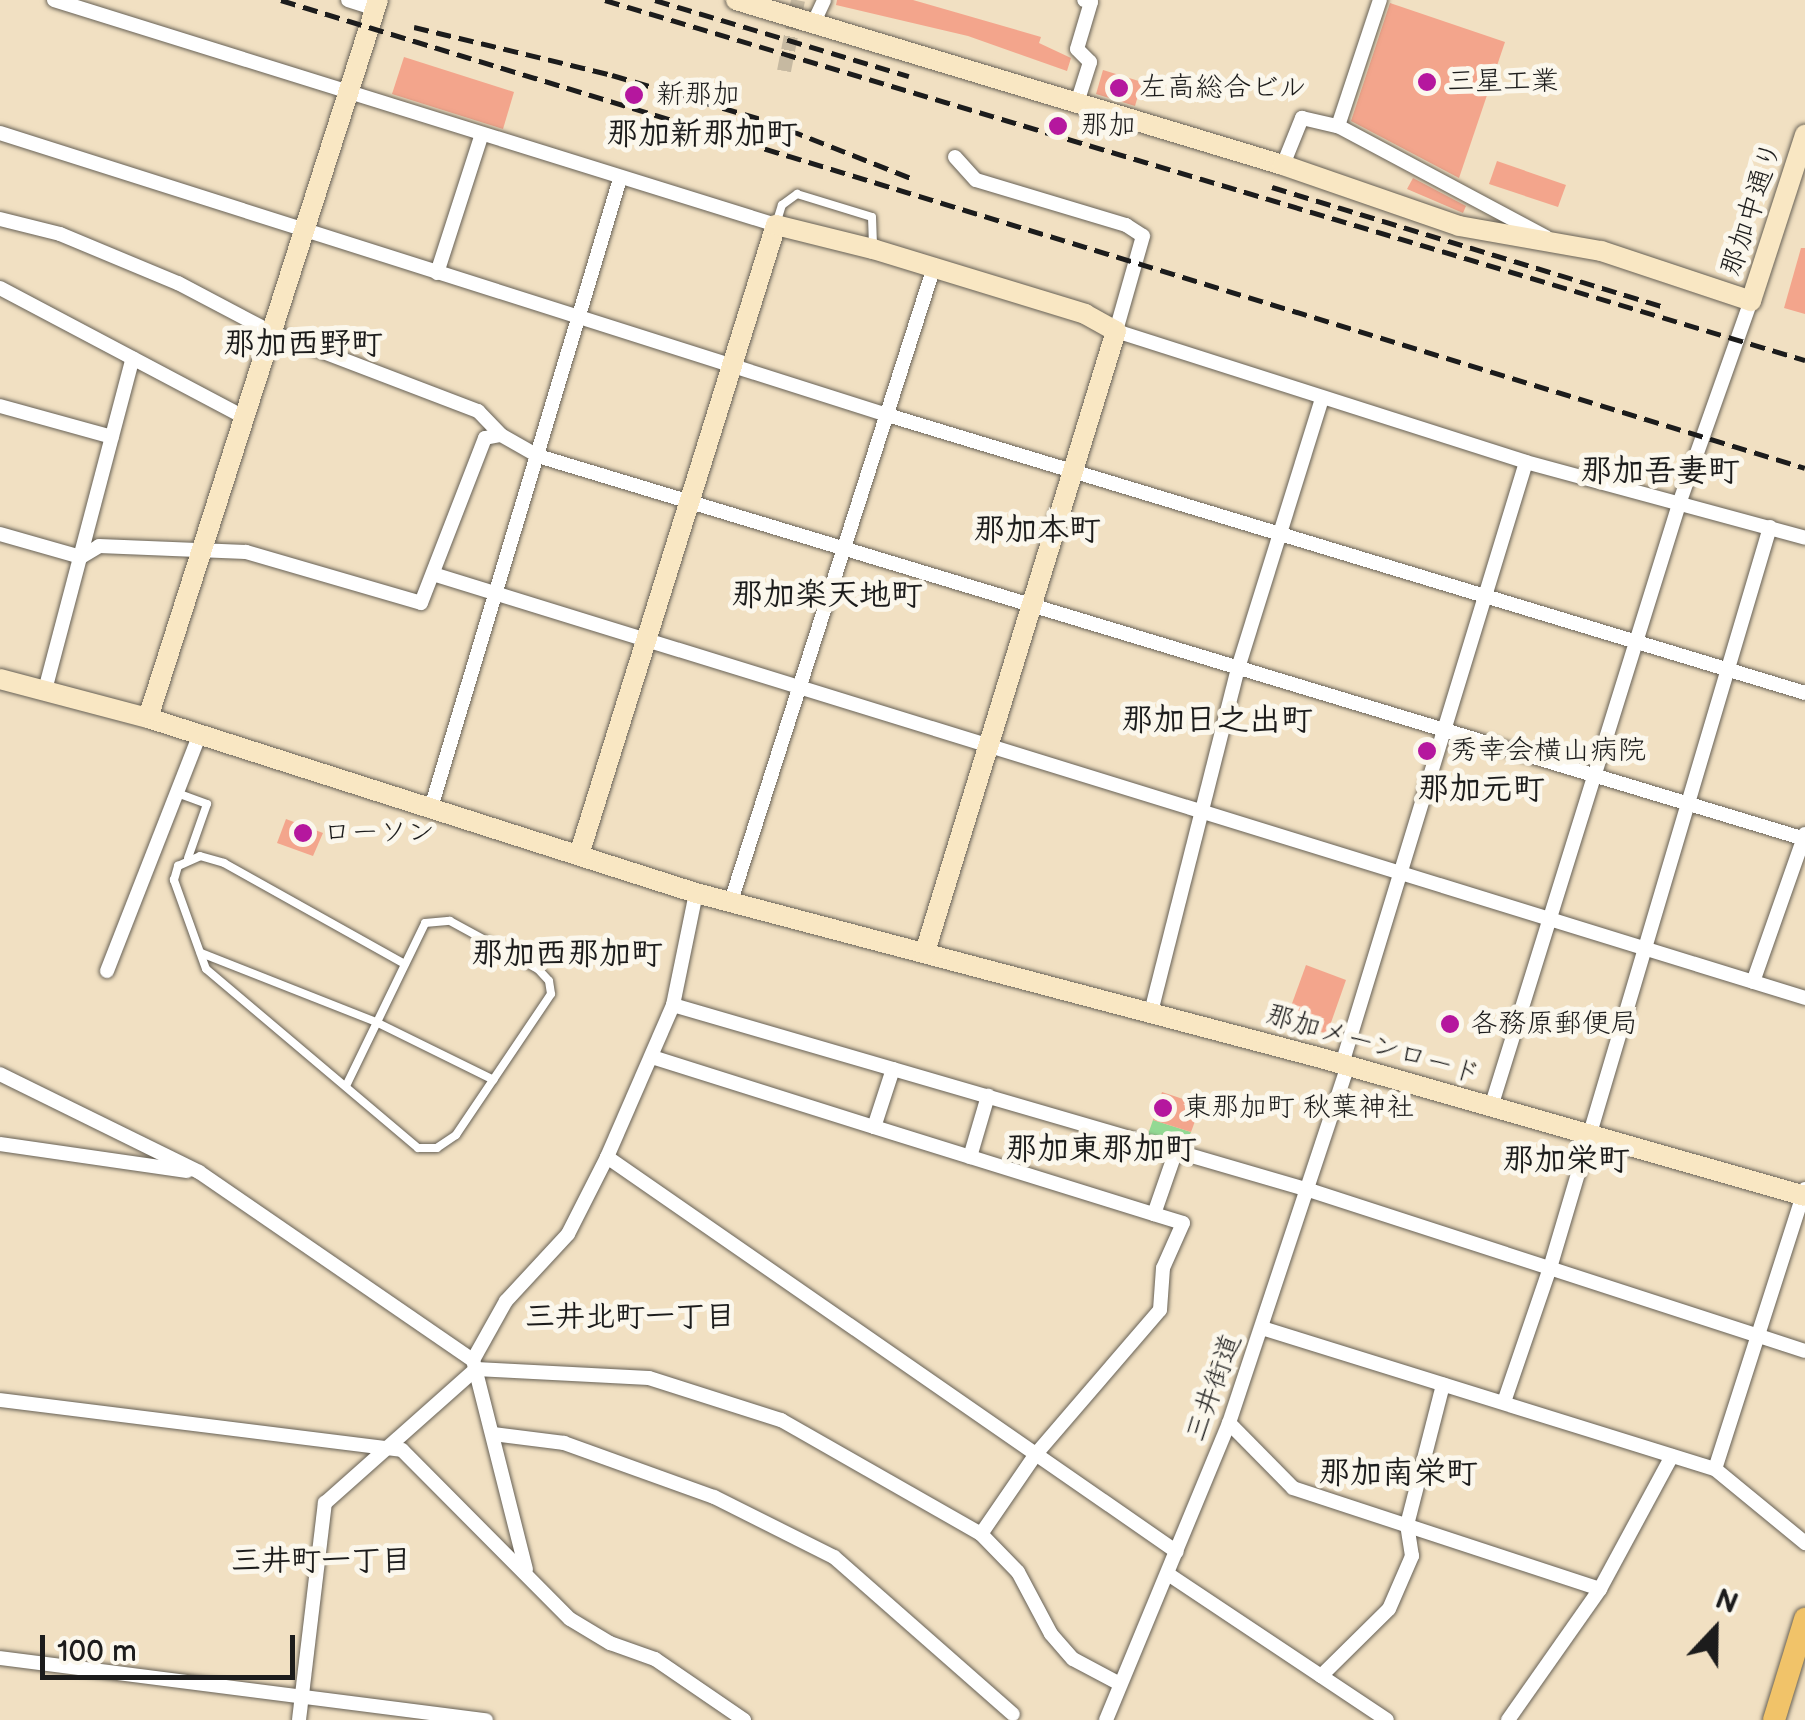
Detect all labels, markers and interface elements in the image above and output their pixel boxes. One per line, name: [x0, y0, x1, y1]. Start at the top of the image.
place label: 三星工業: [1447, 65, 1559, 99]
place label: 左高総合ビル: [1139, 71, 1307, 105]
marker: 三星工業: [1416, 71, 1438, 93]
marker: 左高総合ビル: [1108, 77, 1130, 99]
place label: 新那加: [656, 78, 740, 112]
marker: 新那加: [621, 82, 647, 108]
place label: 那加: [1080, 109, 1136, 143]
marker: 那加: [1045, 113, 1071, 139]
district label: 那加新那加町: [606, 116, 798, 154]
street label: 那加中通り: [1714, 137, 1790, 281]
district label: 那加西野町: [223, 326, 383, 364]
district label: 那加吾妻町: [1580, 453, 1740, 491]
district label: 那加本町: [973, 512, 1101, 550]
district label: 那加楽天地町: [731, 577, 923, 615]
district label: 那加日之出町: [1121, 702, 1313, 740]
place label: 秀幸会横山病院: [1450, 734, 1646, 768]
marker: 秀幸会横山病院: [1414, 738, 1440, 764]
district label: 那加元町: [1417, 771, 1545, 809]
place label: ローソン: [323, 816, 435, 850]
marker: ローソン: [292, 822, 314, 844]
district label: 那加西那加町: [471, 936, 663, 974]
street label: 那加メーンロード: [1261, 998, 1485, 1092]
place label: 各務原郵便局: [1470, 1007, 1638, 1041]
marker: 各務原郵便局: [1439, 1013, 1461, 1035]
place label: 東那加町 秋葉神社: [1183, 1091, 1415, 1125]
marker: 東那加町 秋葉神社: [1152, 1097, 1174, 1119]
district label: 那加東那加町: [1005, 1131, 1197, 1169]
district label: 那加栄町: [1502, 1142, 1630, 1180]
district label: 三井北町一丁目: [525, 1299, 735, 1335]
street label: 三井街道: [1179, 1330, 1249, 1446]
district label: 那加南栄町: [1318, 1455, 1478, 1493]
district label: 三井町一丁目: [231, 1543, 411, 1579]
north arrow: [1665, 1580, 1765, 1680]
text: N: [1710, 1582, 1742, 1621]
scale bar: [45, 1615, 300, 1677]
text: 100 m: [57, 1634, 137, 1670]

